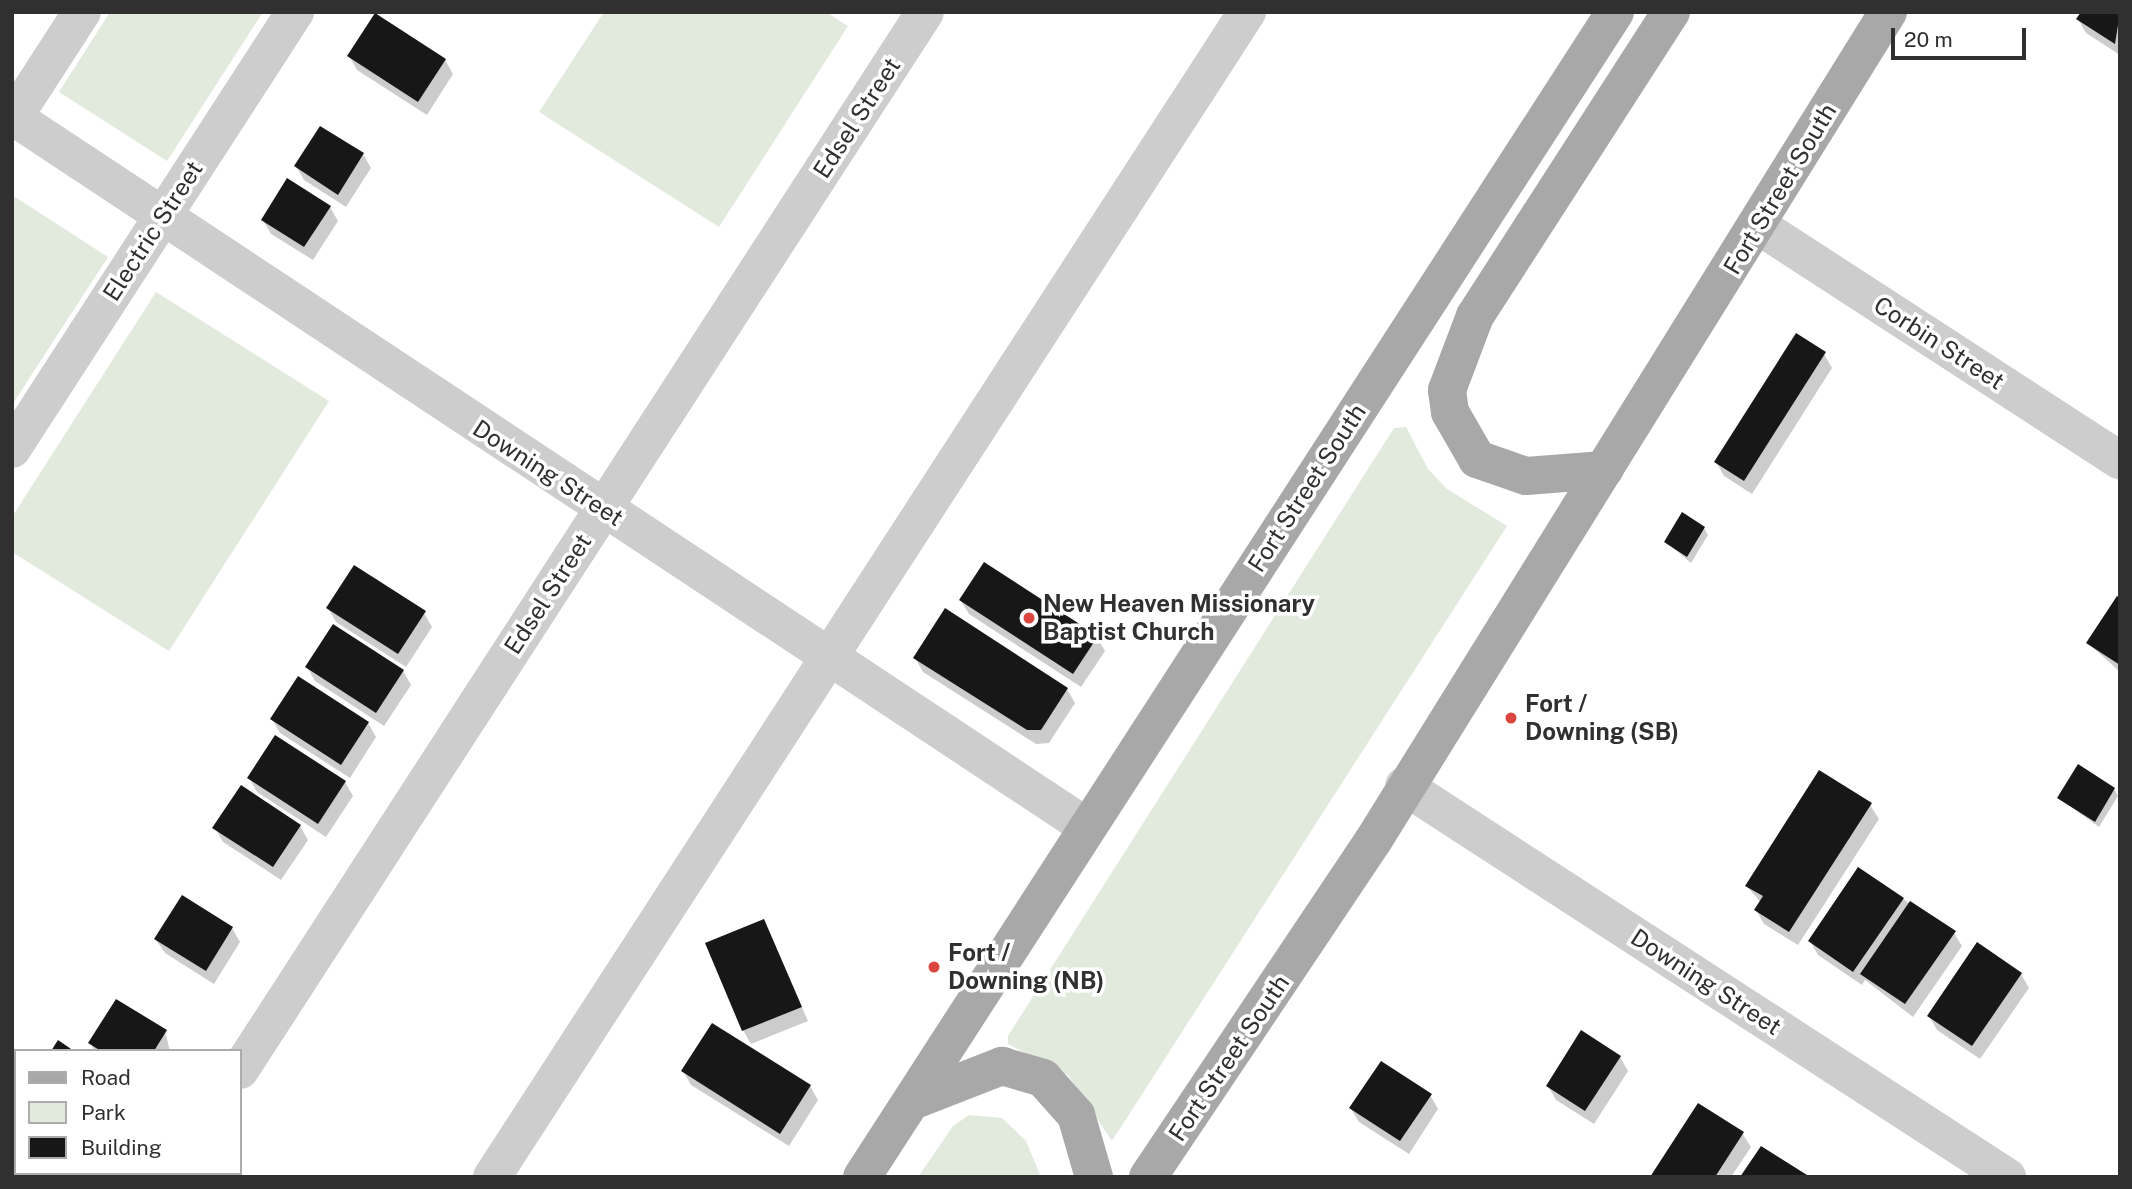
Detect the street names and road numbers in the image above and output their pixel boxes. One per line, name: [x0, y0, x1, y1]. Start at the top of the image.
street label: Edsel Street: [807, 52, 907, 184]
street label: Fort Street South: [1718, 98, 1842, 280]
street label: Electric Street: [97, 156, 209, 306]
street label: Corbin Street: [1868, 290, 2010, 396]
street label: Fort Street South: [1242, 399, 1372, 577]
street label: Downing Street: [467, 414, 629, 532]
street label: Edsel Street: [498, 528, 598, 660]
street label: Downing Street: [1625, 923, 1787, 1041]
street label: Fort Street South: [1163, 969, 1295, 1147]

